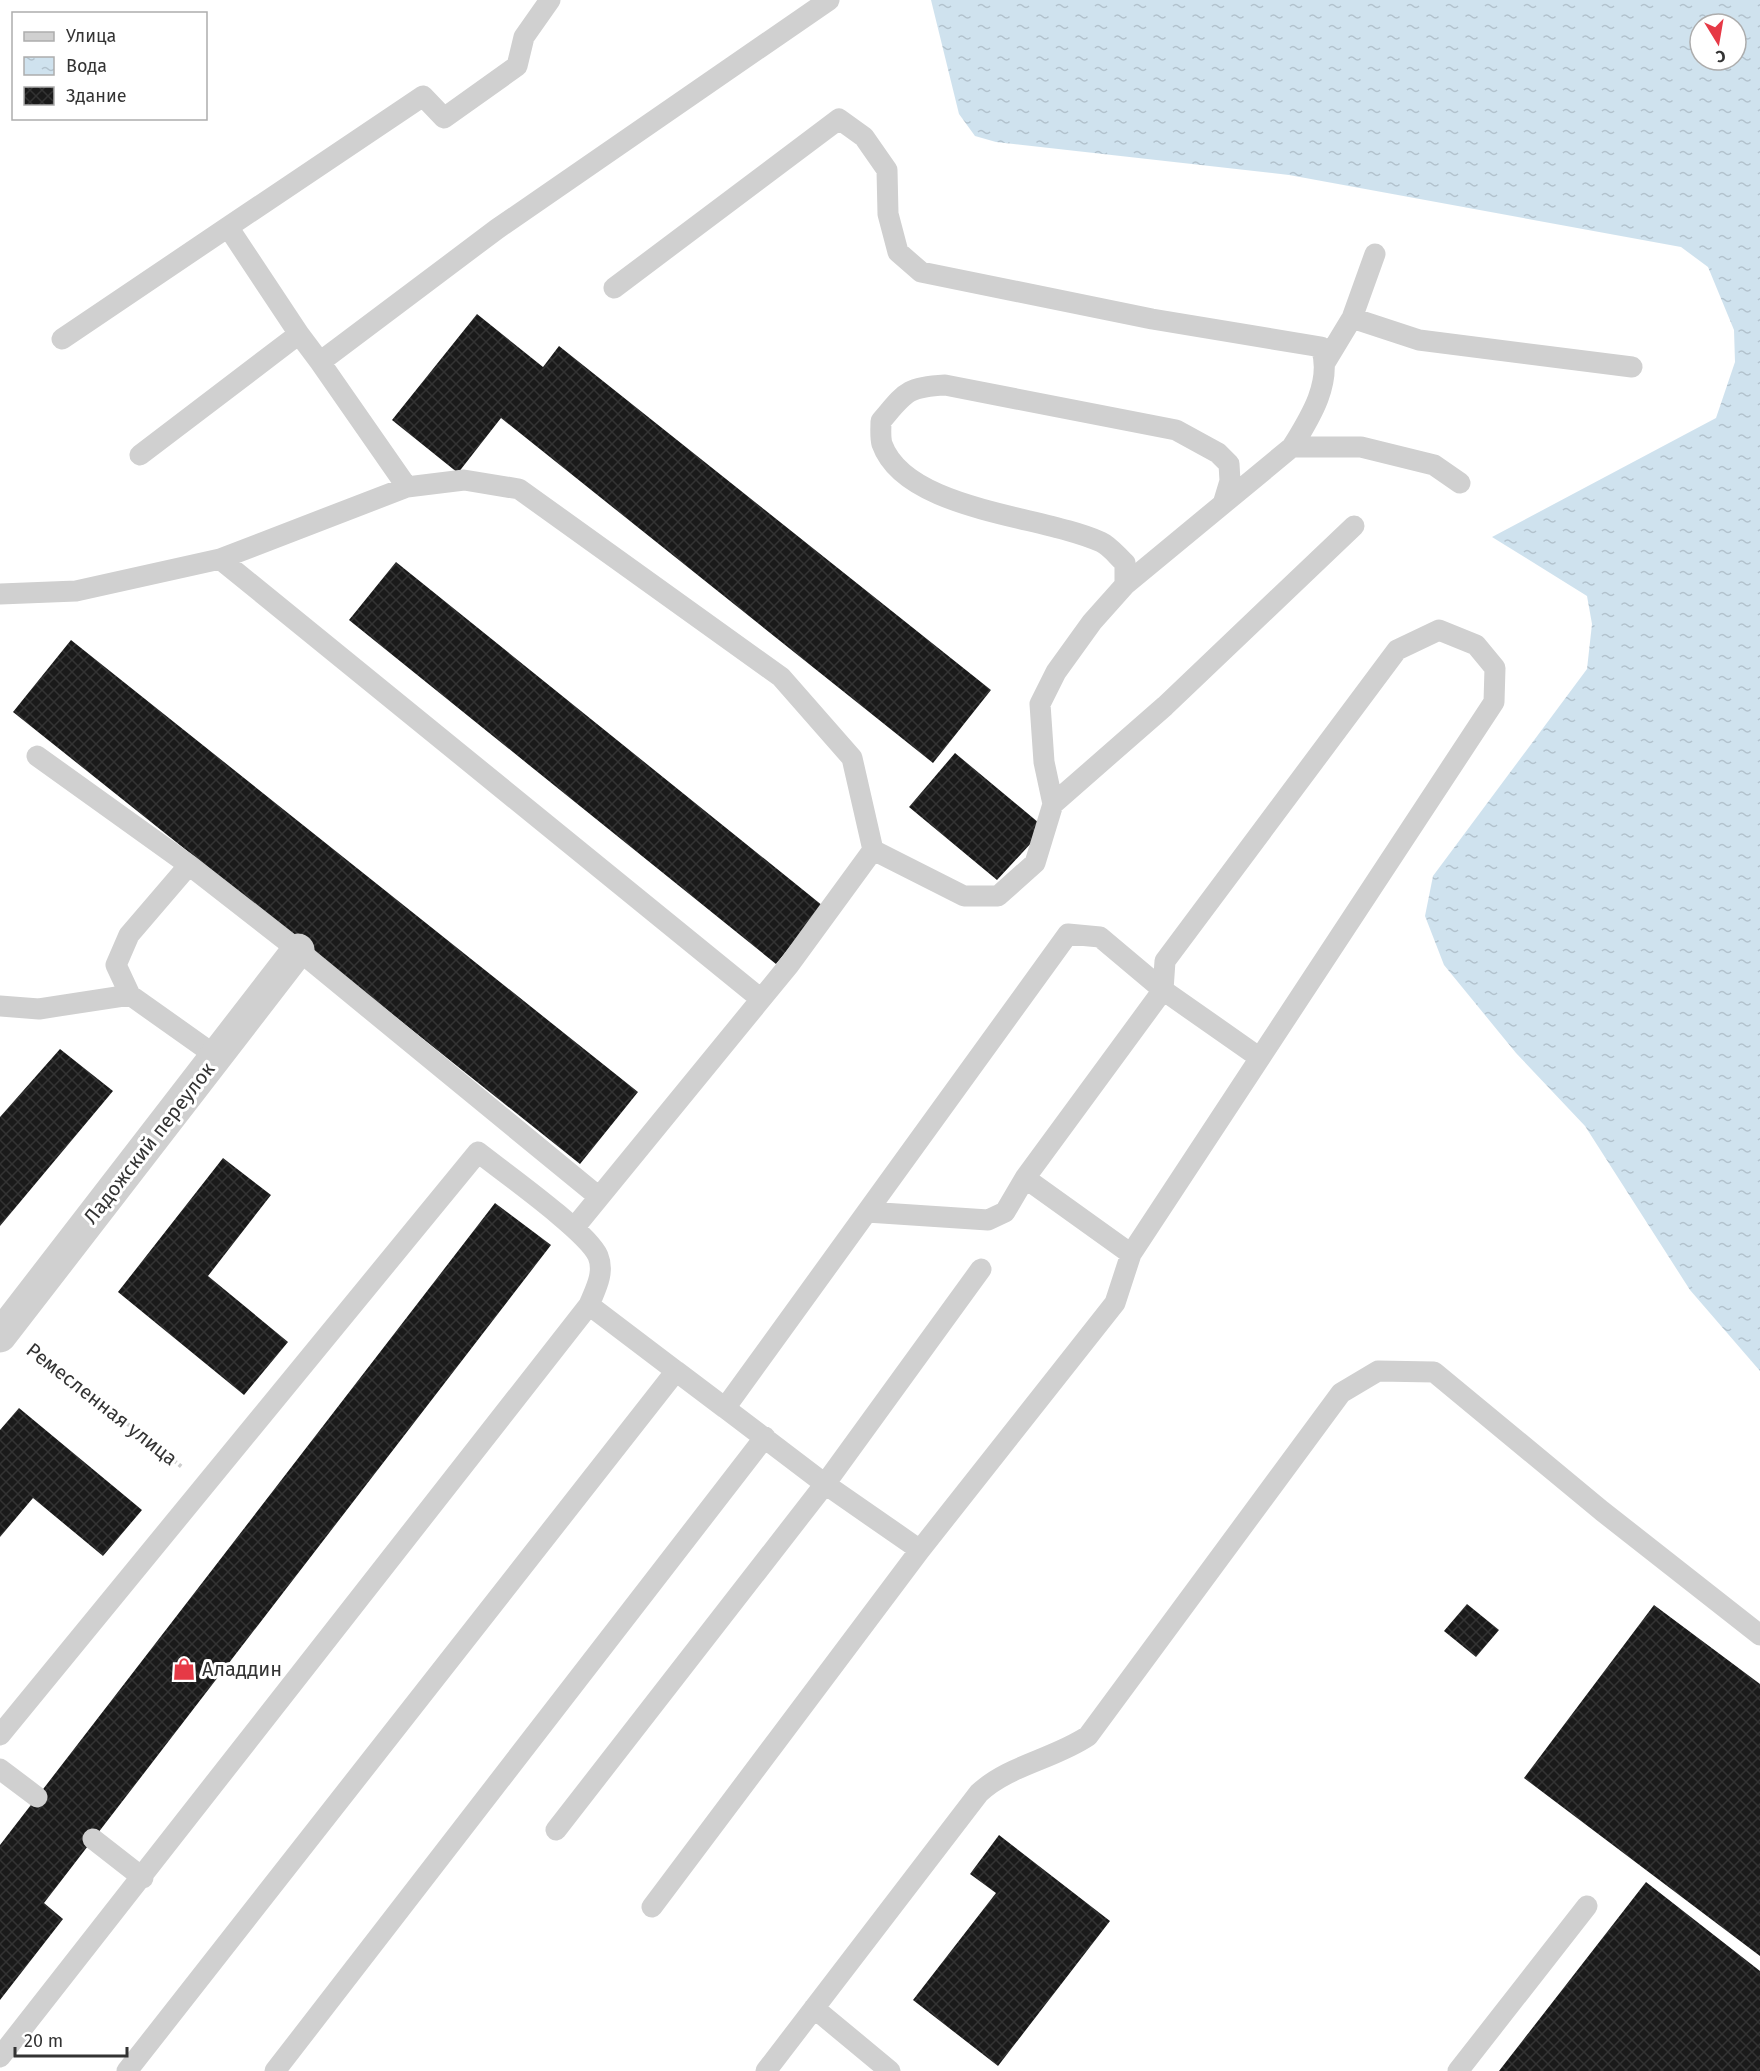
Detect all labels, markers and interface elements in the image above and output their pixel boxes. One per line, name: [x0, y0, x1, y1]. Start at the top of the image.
legend: [12, 12, 207, 120]
north arrow: [1688, 12, 1748, 72]
text: Улица: [66, 25, 116, 47]
text: С: [1714, 46, 1727, 67]
text: Вода: [66, 55, 107, 77]
text: Здание: [66, 85, 127, 107]
street label: Ладожский переулок: [78, 1057, 220, 1229]
street label: Ремесленная улица: [22, 1338, 182, 1470]
shop icon: Аладдин: [171, 1656, 197, 1682]
place label: Аладдин: [202, 1657, 282, 1681]
scale bar: [15, 2020, 128, 2058]
text: 20 m: [24, 2030, 63, 2052]

